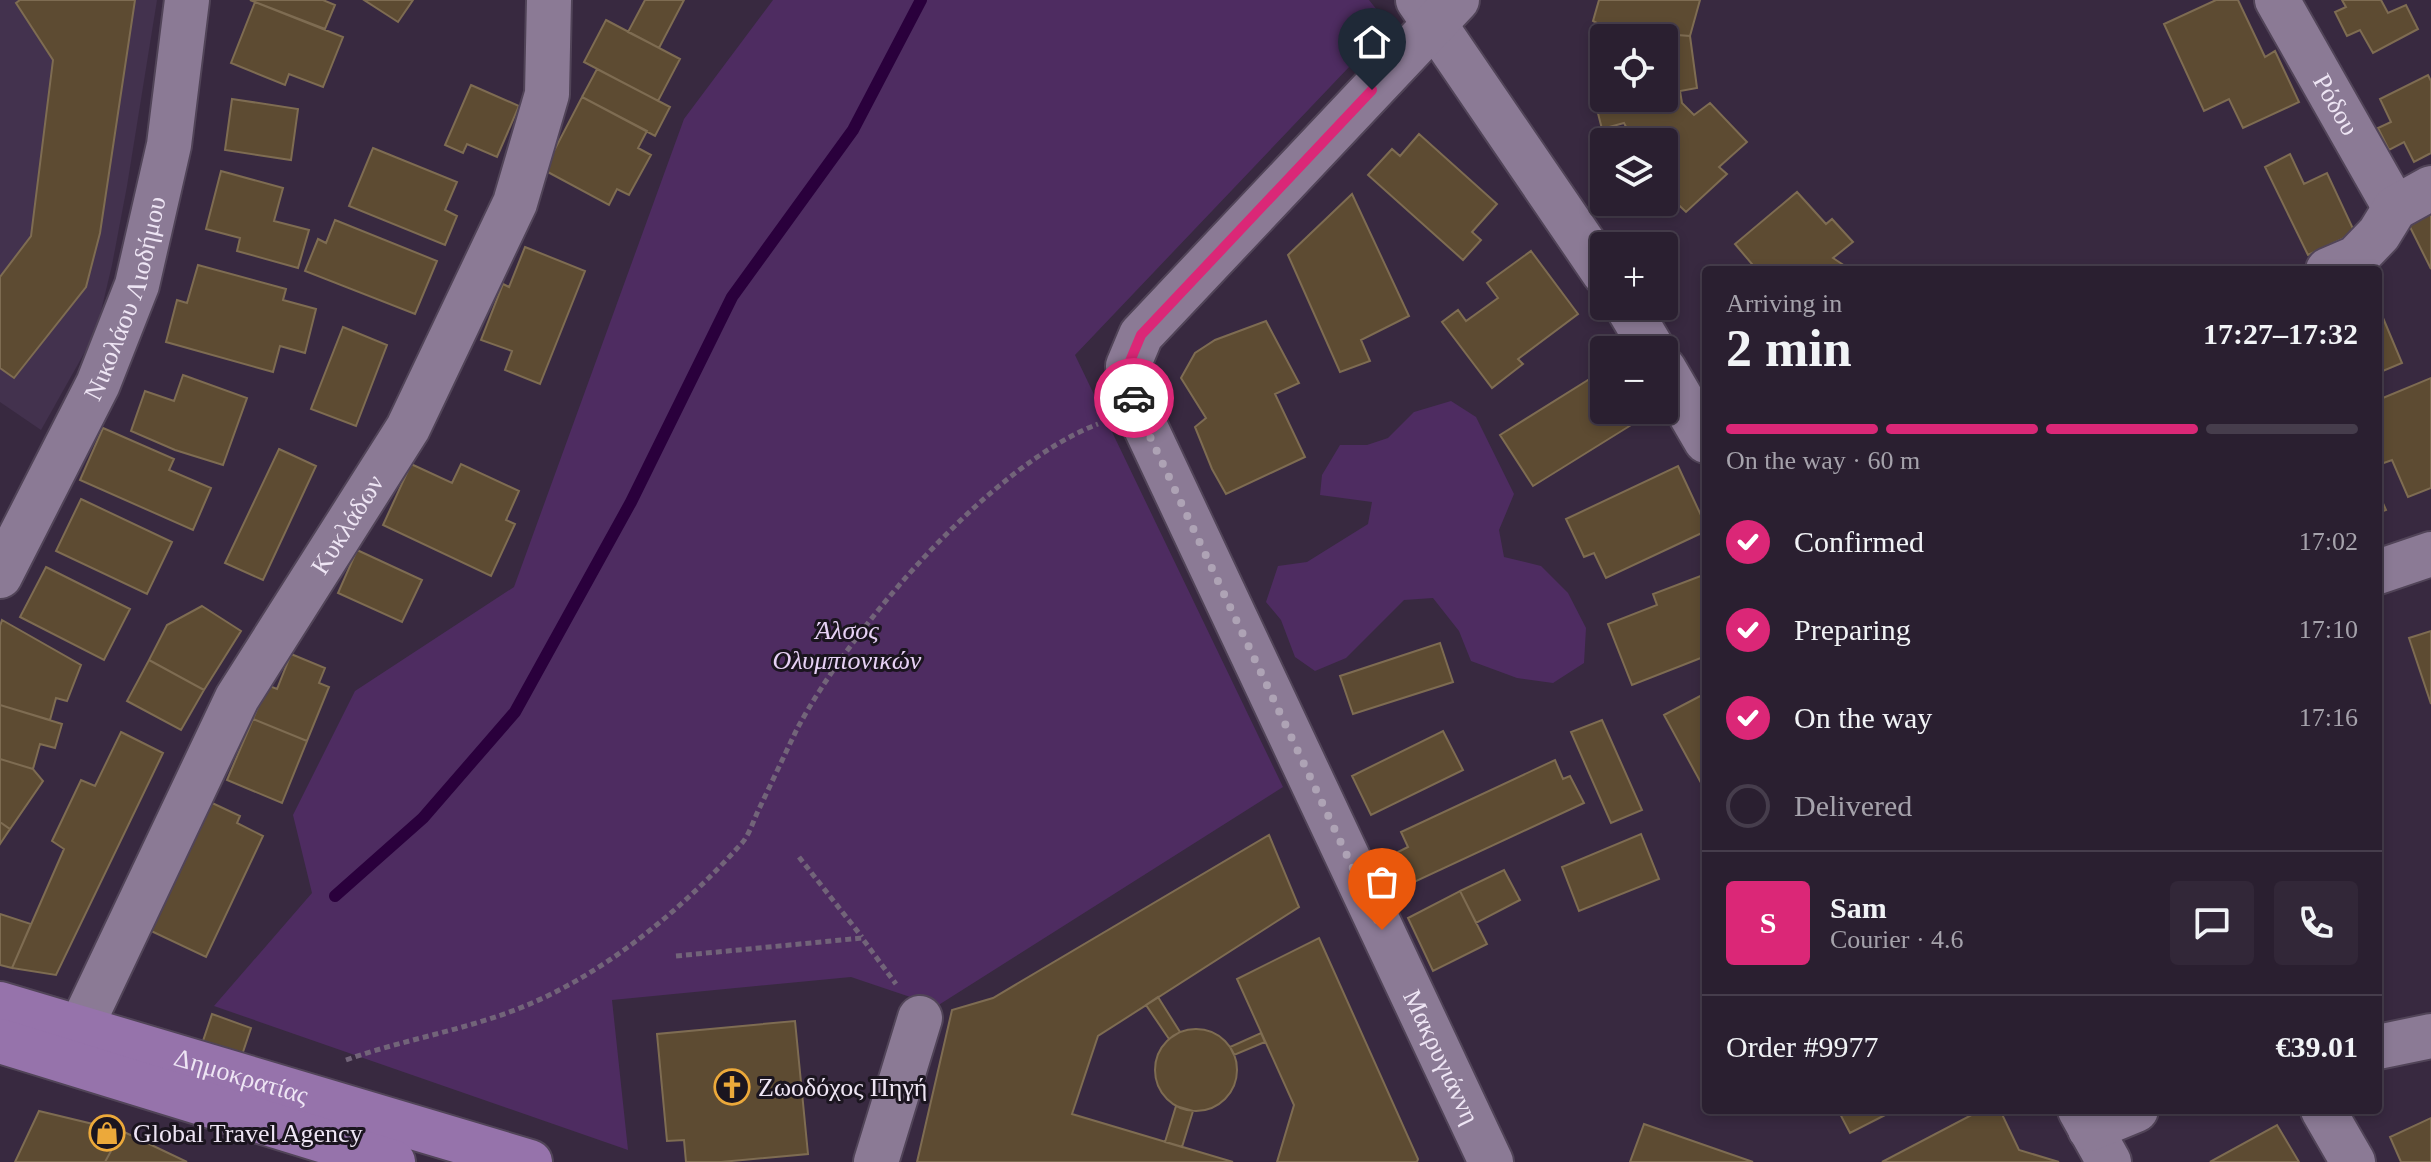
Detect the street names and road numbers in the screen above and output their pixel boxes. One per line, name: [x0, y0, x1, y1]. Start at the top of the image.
street label: Ρόδου: [2307, 69, 2365, 140]
street label: Νικολάου Λιοδήμου: [78, 193, 171, 405]
street label: Κυκλάδων: [305, 469, 389, 579]
street label: Μακρυγιάννη: [1398, 985, 1486, 1129]
street label: Δημοκρατίας: [171, 1042, 313, 1110]

